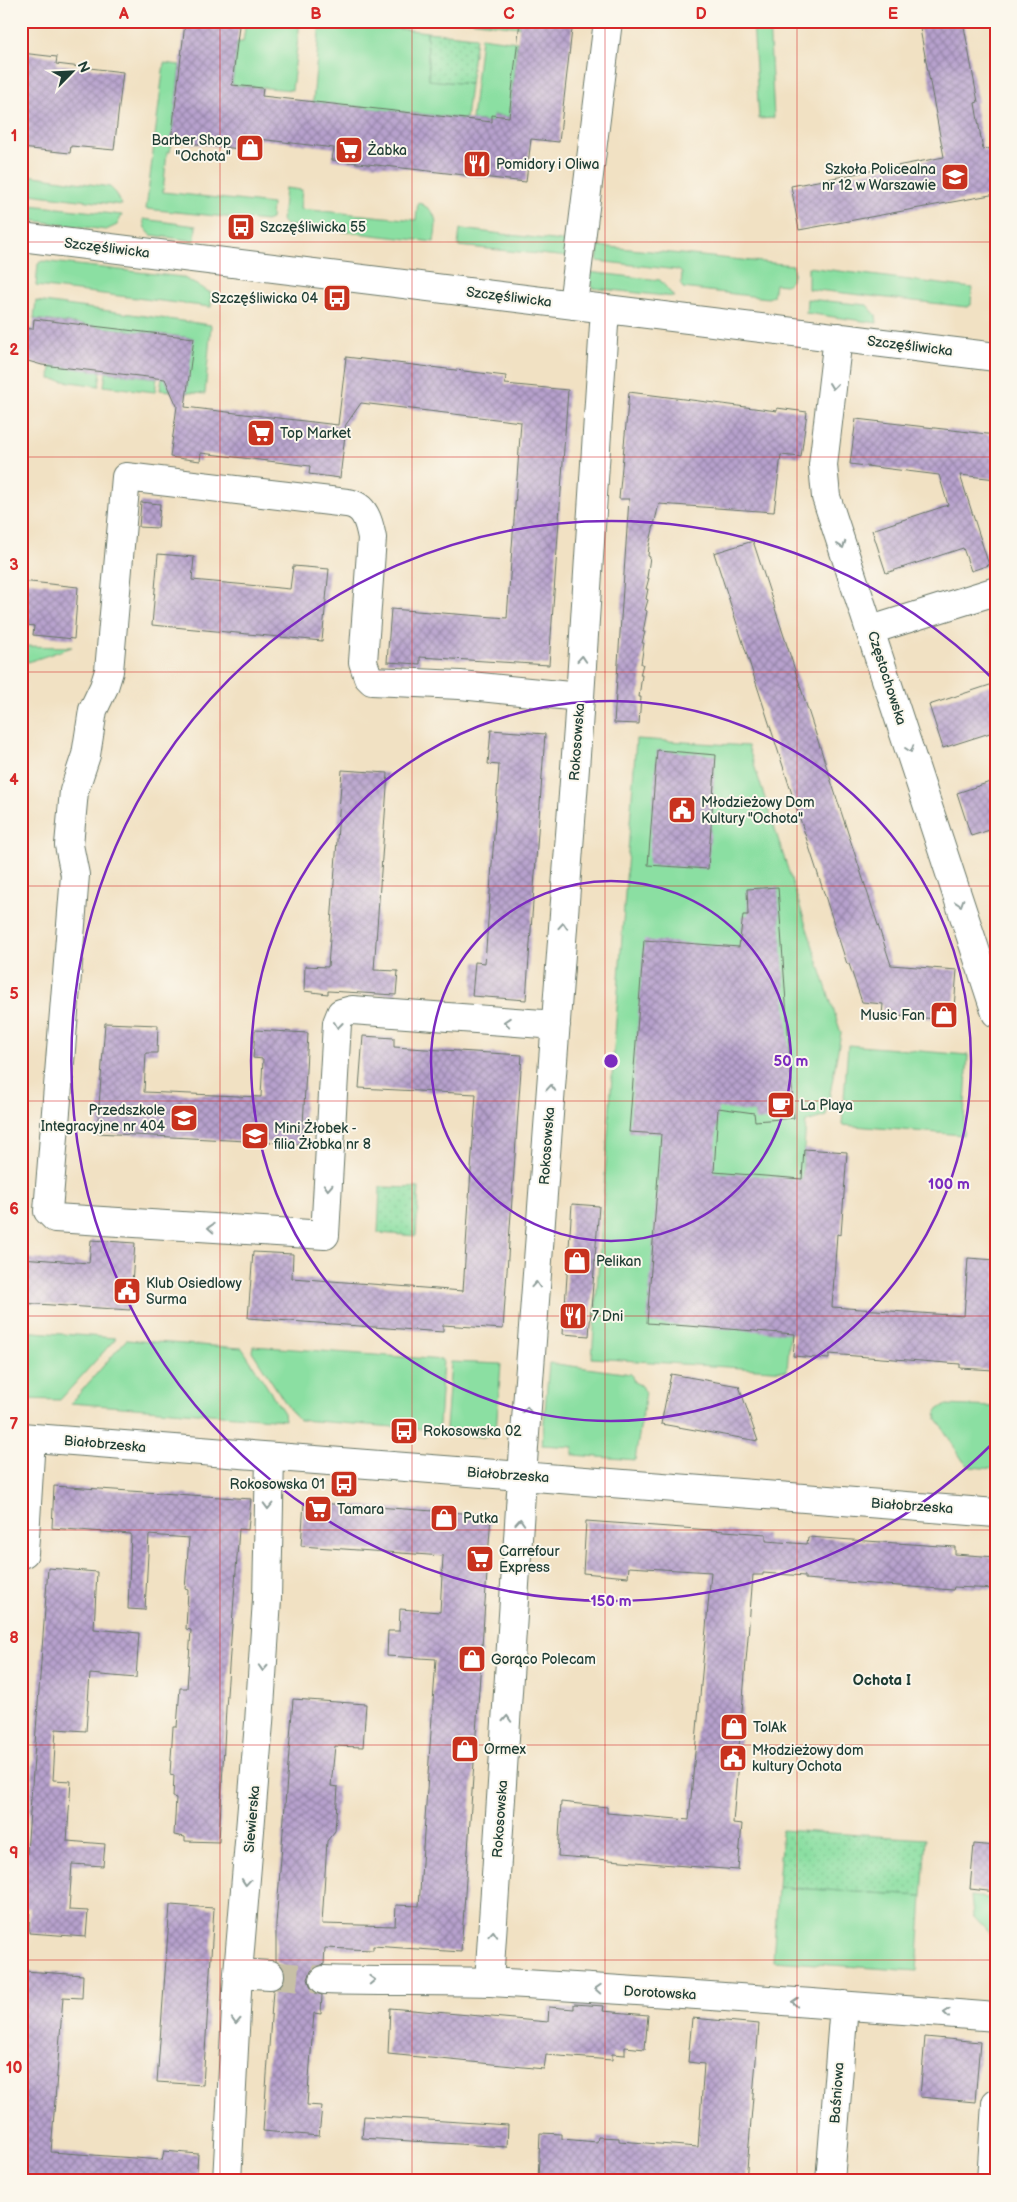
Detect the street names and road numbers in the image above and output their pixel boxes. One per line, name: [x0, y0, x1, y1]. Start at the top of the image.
street label: Szczęśliwicka: [63, 234, 151, 262]
street label: Szczęśliwicka: [465, 283, 553, 311]
street label: Szczęśliwicka: [866, 332, 954, 360]
street label: Częstochowska: [864, 629, 910, 727]
street label: Rokosowska: [566, 702, 588, 782]
street label: Rokosowska: [536, 1106, 558, 1186]
street label: Białobrzeska: [63, 1432, 147, 1456]
street label: Białobrzeska: [466, 1464, 550, 1486]
street label: Białobrzeska: [870, 1495, 954, 1517]
street label: Rokosowska: [489, 1779, 511, 1859]
street label: Siewierska: [241, 1785, 263, 1853]
street label: Dorotowska: [623, 1983, 697, 2003]
street label: Baśniowa: [826, 2062, 848, 2124]

